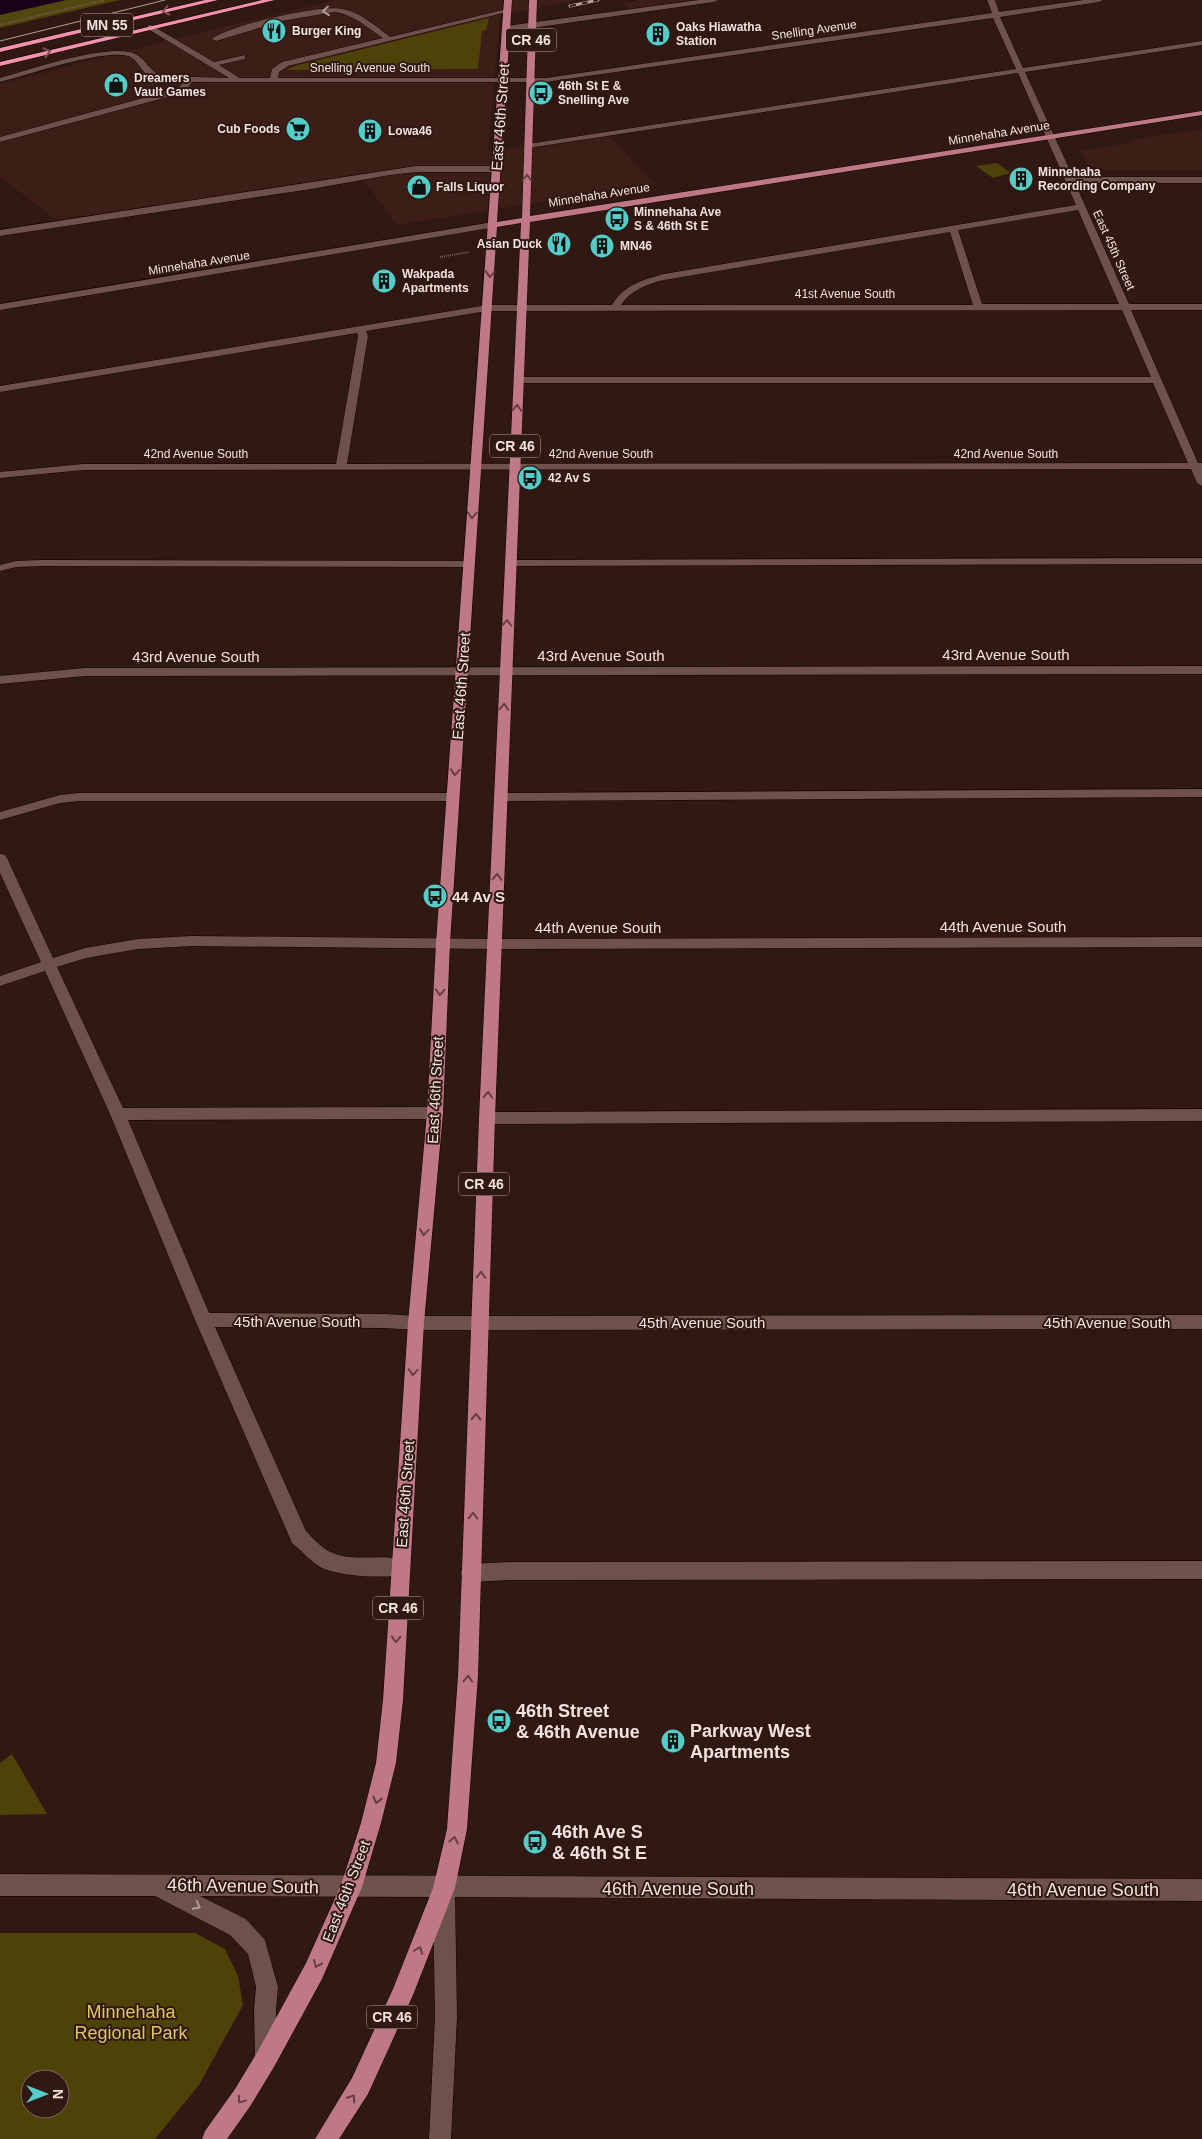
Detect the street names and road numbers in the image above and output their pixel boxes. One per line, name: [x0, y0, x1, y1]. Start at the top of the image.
road number: MN 55: [81, 14, 133, 36]
street label: Snelling Avenue: [771, 17, 858, 43]
road number: CR 46: [506, 28, 556, 52]
street label: Snelling Avenue South: [310, 61, 430, 75]
street label: East 46th Street: [488, 62, 512, 171]
street label: Minnehaha Avenue: [947, 118, 1051, 148]
street label: Minnehaha Avenue: [547, 180, 651, 210]
street label: East 45th Street: [1090, 208, 1138, 293]
street label: Minnehaha Avenue: [147, 248, 251, 278]
street label: 41st Avenue South: [795, 287, 895, 301]
road number: CR 46: [490, 434, 540, 458]
street label: 42nd Avenue South: [144, 447, 248, 461]
street label: 42nd Avenue South: [549, 447, 653, 461]
street label: 42nd Avenue South: [954, 447, 1058, 461]
street label: East 46th Street: [449, 631, 473, 740]
street label: 43rd Avenue South: [942, 646, 1070, 663]
street label: 43rd Avenue South: [537, 647, 665, 664]
street label: 43rd Avenue South: [132, 648, 260, 665]
street label: 44th Avenue South: [940, 918, 1066, 935]
street label: 44th Avenue South: [535, 919, 661, 936]
street label: East 46th Street: [424, 1035, 446, 1144]
road number: CR 46: [459, 1172, 509, 1196]
street label: 45th Avenue South: [234, 1313, 360, 1330]
street label: 45th Avenue South: [639, 1314, 765, 1331]
street label: 45th Avenue South: [1044, 1314, 1170, 1331]
street label: East 46th Street: [393, 1439, 417, 1548]
road number: CR 46: [373, 1596, 423, 1620]
street label: East 46th Street: [319, 1837, 374, 1944]
street label: 46th Avenue South: [167, 1875, 319, 1897]
street label: 46th Avenue South: [602, 1879, 754, 1899]
street label: 46th Avenue South: [1007, 1880, 1159, 1900]
road number: CR 46: [367, 2005, 417, 2028]

